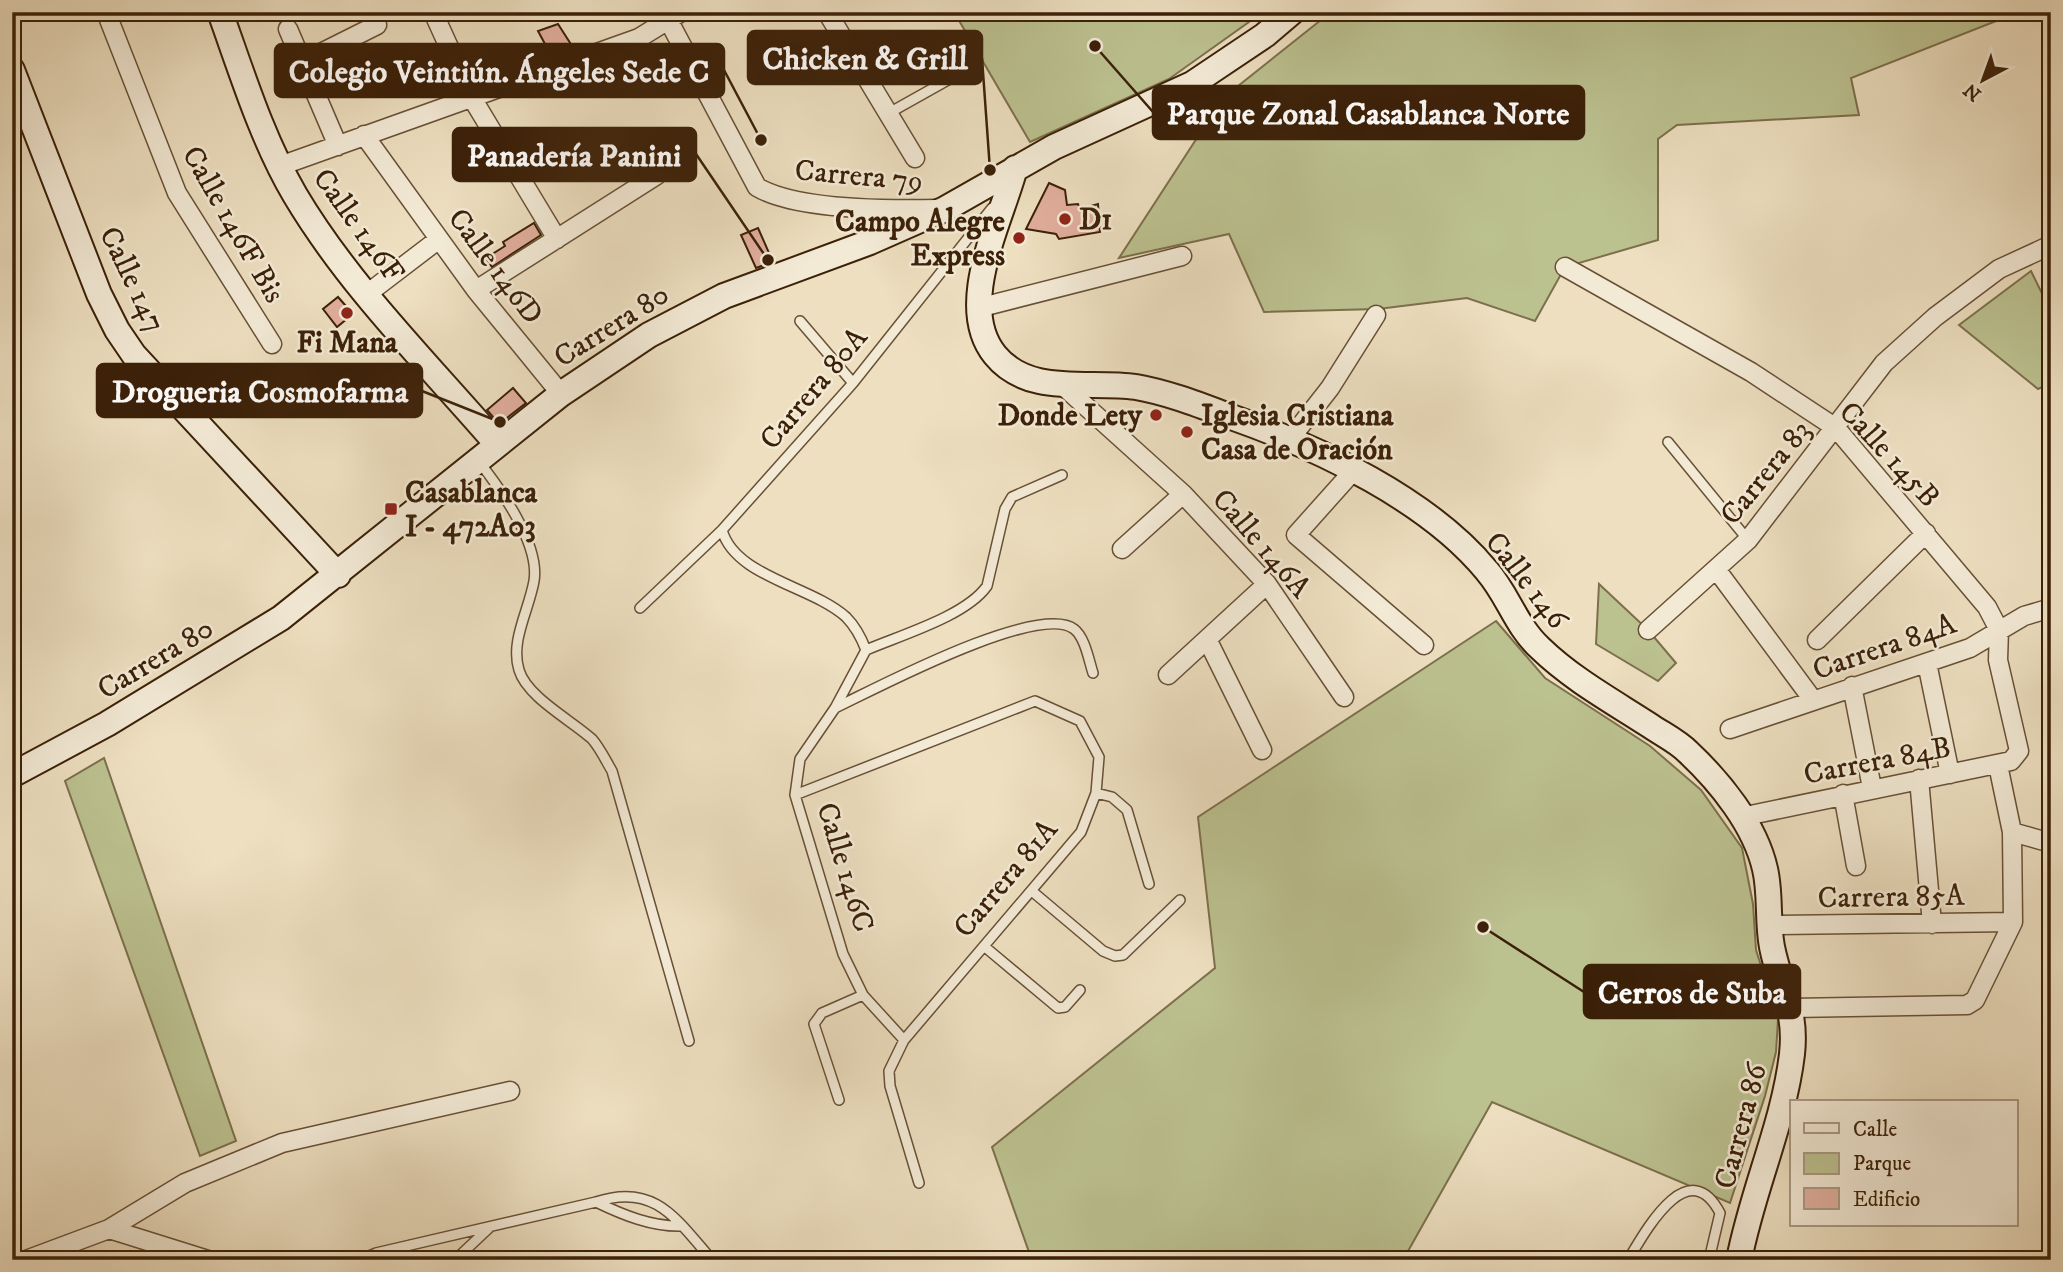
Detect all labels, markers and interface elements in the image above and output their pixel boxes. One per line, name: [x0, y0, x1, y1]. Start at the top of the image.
callout: Chicken & Grill: [748, 31, 982, 84]
text: Chicken & Grill: [762, 40, 968, 80]
callout: Colegio Veintiún. Ángeles Sede C: [275, 44, 724, 97]
north arrow: [1948, 46, 2018, 116]
text: Colegio Veintiún. Ángeles Sede C: [289, 52, 709, 93]
text: N: [1959, 78, 1986, 105]
callout: Parque Zonal Casablanca Norte: [1153, 86, 1584, 139]
text: Parque Zonal Casablanca Norte: [1167, 95, 1569, 135]
callout: Panadería Panini: [453, 128, 696, 181]
text: Panadería Panini: [467, 137, 681, 177]
street label: Calle 146F Bis: [173, 140, 292, 310]
street label: Carrera 79: [793, 152, 925, 201]
street label: Calle 146F: [304, 162, 411, 290]
street label: Calle 146D: [439, 202, 550, 332]
place label: D1: [1079, 202, 1112, 239]
place label: Campo Alegre Express: [835, 204, 1006, 275]
marker: D1: [1057, 211, 1073, 227]
street label: Calle 147: [90, 221, 173, 338]
marker: Campo Alegre Express: [1011, 230, 1027, 246]
street label: Carrera 80: [547, 276, 676, 376]
marker: Fi Mana: [339, 305, 355, 321]
street label: Carrera 80A: [752, 320, 876, 458]
place label: Fi Mana: [296, 325, 399, 362]
callout: Drogueria Cosmofarma: [97, 364, 422, 417]
text: Drogueria Cosmofarma: [112, 373, 409, 413]
street label: Calle 145B: [1831, 394, 1947, 516]
place label: Donde Lety: [998, 398, 1143, 435]
place label: Iglesia Cristiana Casa de Oración: [1201, 398, 1395, 469]
marker: Donde Lety: [1148, 407, 1164, 423]
street label: Carrera 83: [1713, 413, 1820, 533]
marker: Iglesia Cristiana Casa de Oración: [1179, 424, 1195, 440]
place label: Casablanca I - 472A03: [405, 475, 539, 546]
street label: Calle 146A: [1203, 482, 1319, 607]
marker: Casablanca I - 472A03: [383, 501, 399, 517]
street label: Calle 146: [1476, 525, 1576, 638]
street label: Carrera 84A: [1808, 605, 1962, 689]
street label: Carrera 80: [91, 610, 221, 708]
street label: Carrera 84B: [1801, 729, 1954, 794]
street label: Calle 146C: [807, 798, 882, 937]
street label: Carrera 81A: [946, 812, 1067, 946]
street label: Carrera 85A: [1817, 878, 1966, 917]
callout: Cerros de Suba: [1584, 965, 1800, 1018]
text: Cerros de Suba: [1598, 974, 1787, 1014]
street label: Carrera 86: [1707, 1058, 1776, 1193]
legend: [1790, 1100, 2018, 1226]
text: Calle: [1853, 1117, 1897, 1143]
text: Parque: [1853, 1151, 1911, 1177]
text: Edificio: [1853, 1187, 1920, 1213]

